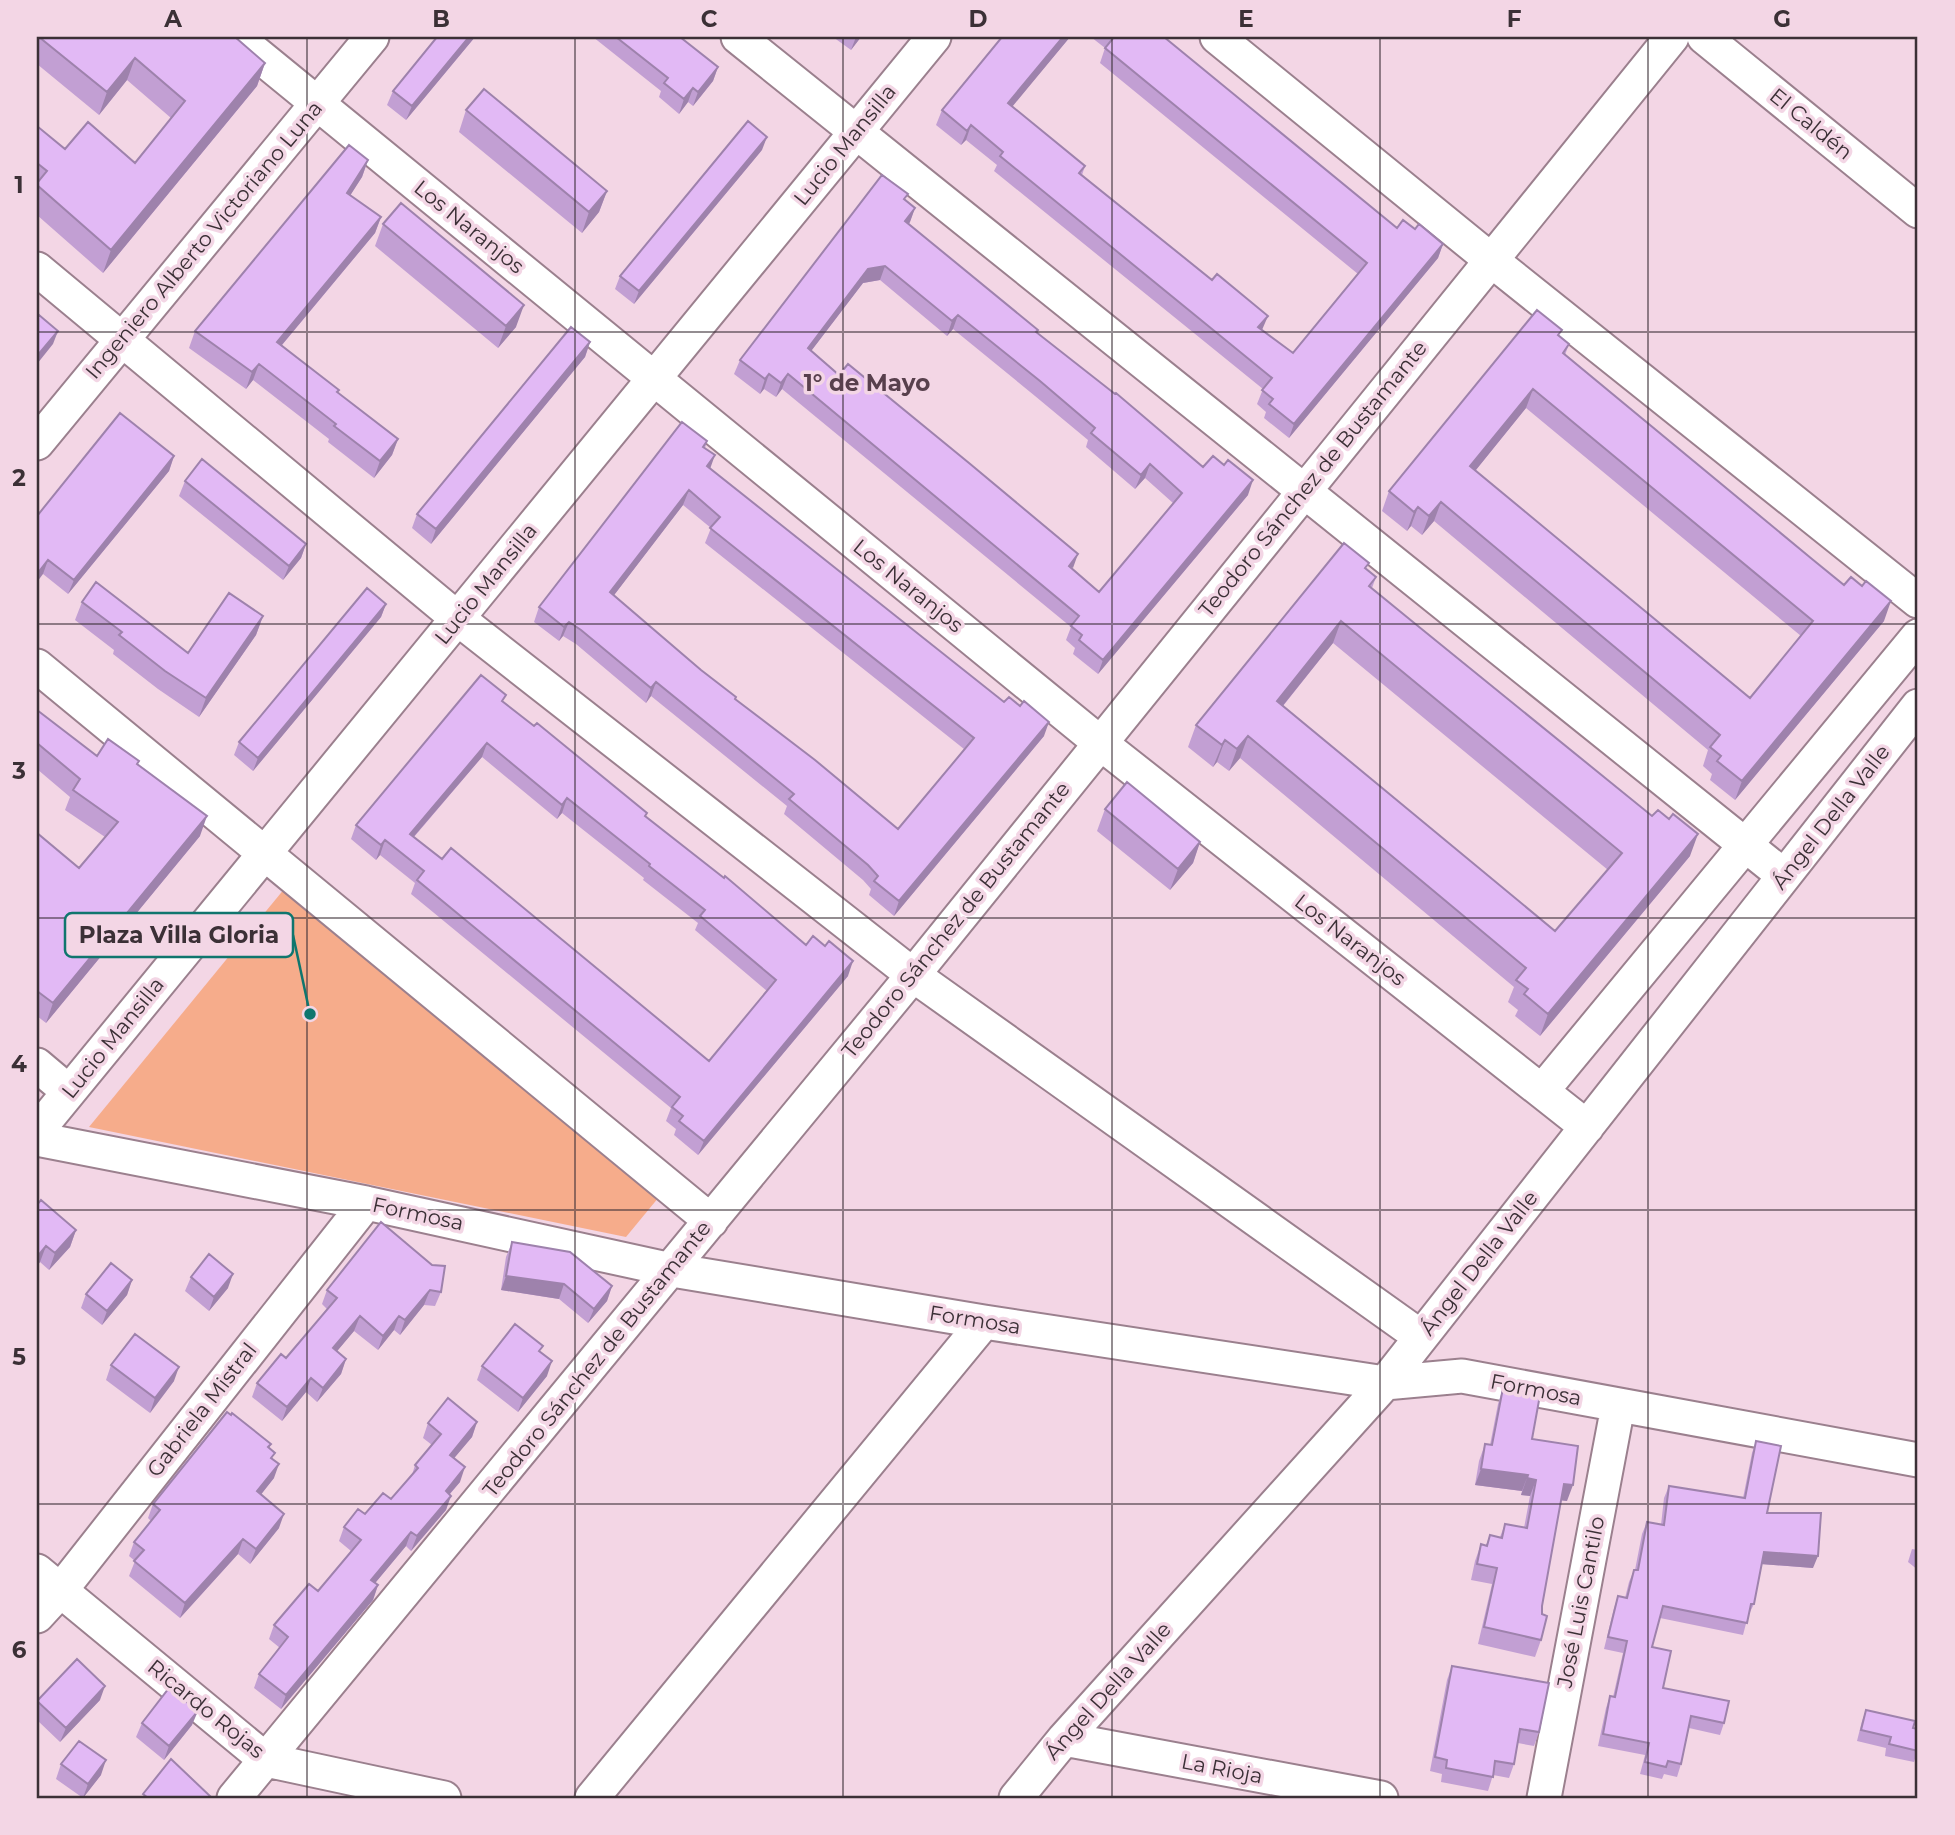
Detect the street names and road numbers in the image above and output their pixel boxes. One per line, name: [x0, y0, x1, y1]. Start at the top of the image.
street label: Lucio Mansilla: [788, 79, 901, 210]
street label: El Caldén: [1765, 83, 1858, 165]
street label: Ingeniero Alberto Victoriano Luna: [80, 96, 327, 384]
street label: Los Naranjos: [409, 175, 529, 278]
street label: Teodoro Sánchez de Bustamante: [1193, 336, 1432, 622]
street label: Lucio Mansilla: [429, 518, 542, 649]
street label: Los Naranjos: [848, 534, 968, 637]
street label: Ángel Della Valle: [1766, 739, 1895, 894]
street label: Teodoro Sánchez de Bustamante: [836, 777, 1075, 1063]
street label: Los Naranjos: [1290, 889, 1411, 991]
street label: Lucio Mansilla: [56, 972, 169, 1103]
street label: Ángel Della Valle: [1414, 1185, 1543, 1340]
street label: Formosa: [370, 1192, 466, 1235]
street label: Teodoro Sánchez de Bustamante: [477, 1216, 716, 1502]
street label: Formosa: [927, 1300, 1023, 1339]
street label: Gabriela Mistral: [142, 1338, 262, 1482]
street label: Formosa: [1488, 1368, 1584, 1411]
street label: José Luis Cantilo: [1551, 1514, 1609, 1691]
street label: Ángel Della Valle: [1039, 1617, 1176, 1765]
street label: Ricardo Rojas: [143, 1654, 270, 1763]
street label: La Rioja: [1179, 1748, 1265, 1789]

